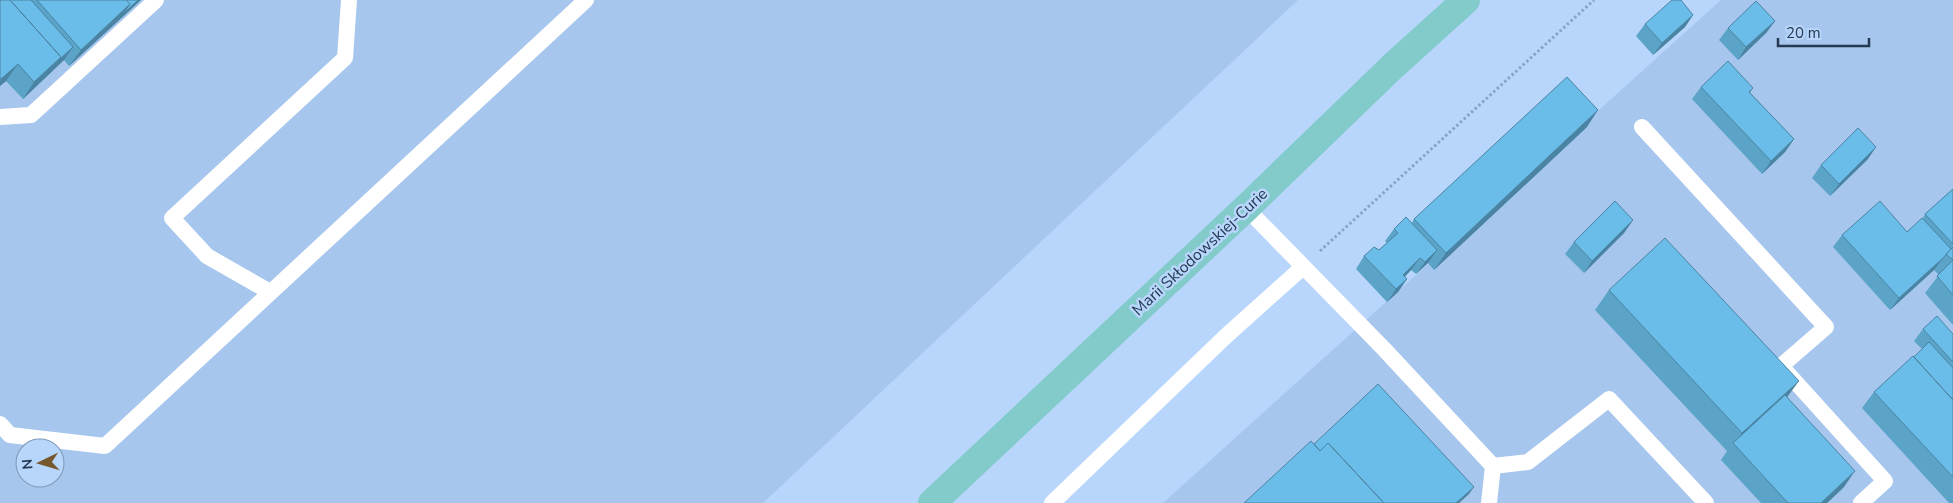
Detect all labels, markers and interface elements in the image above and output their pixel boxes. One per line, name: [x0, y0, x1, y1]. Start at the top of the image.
scale bar: [1778, 15, 1869, 47]
text: 20 m: [1786, 23, 1821, 43]
street label: Marii Skłodowskiej-Curie: [1127, 183, 1273, 321]
north arrow: [15, 438, 65, 488]
text: N: [18, 458, 37, 470]

